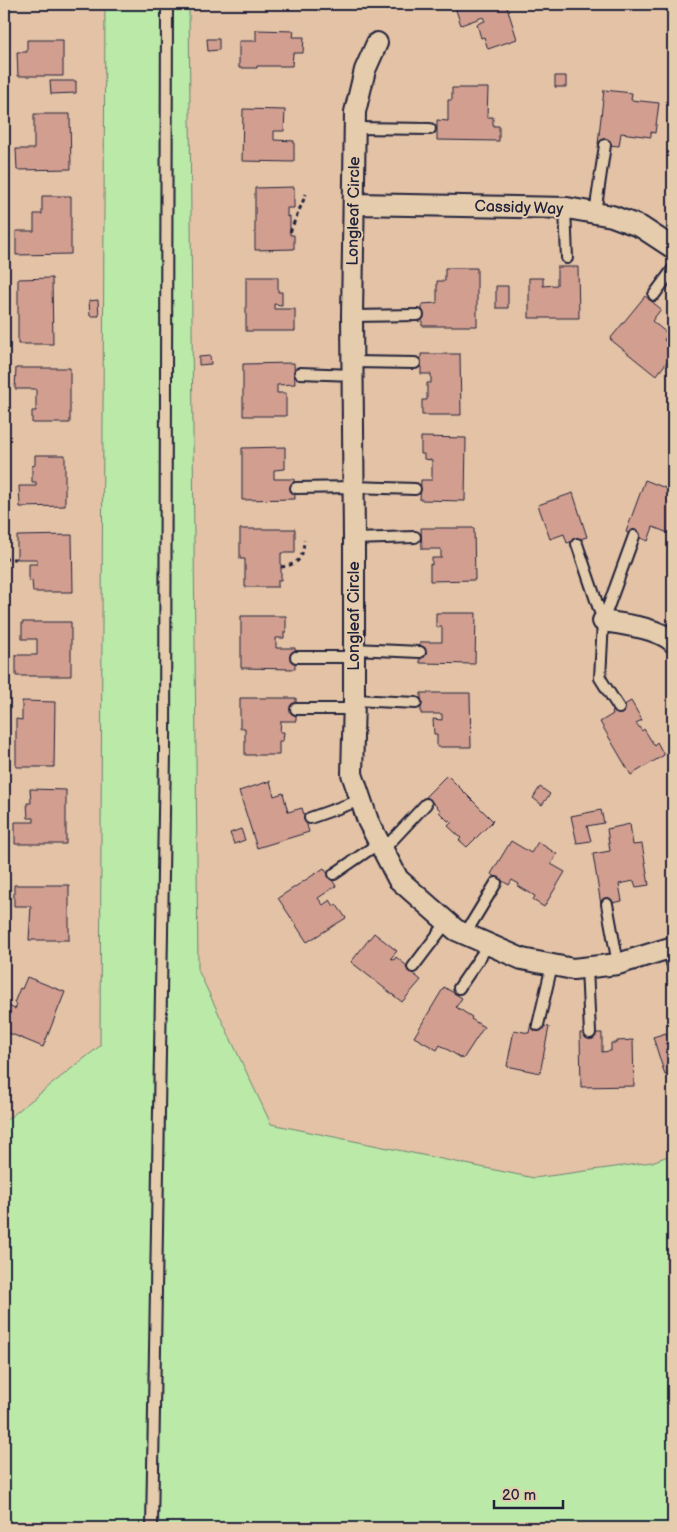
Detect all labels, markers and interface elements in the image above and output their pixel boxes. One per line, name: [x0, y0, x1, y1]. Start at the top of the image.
street label: Longleaf Circle: [344, 156, 364, 266]
street label: Cassidy Way: [474, 197, 565, 219]
street label: Longleaf Circle: [345, 561, 364, 671]
scale bar: [494, 1477, 563, 1509]
text: 20 m: [502, 1486, 536, 1505]

